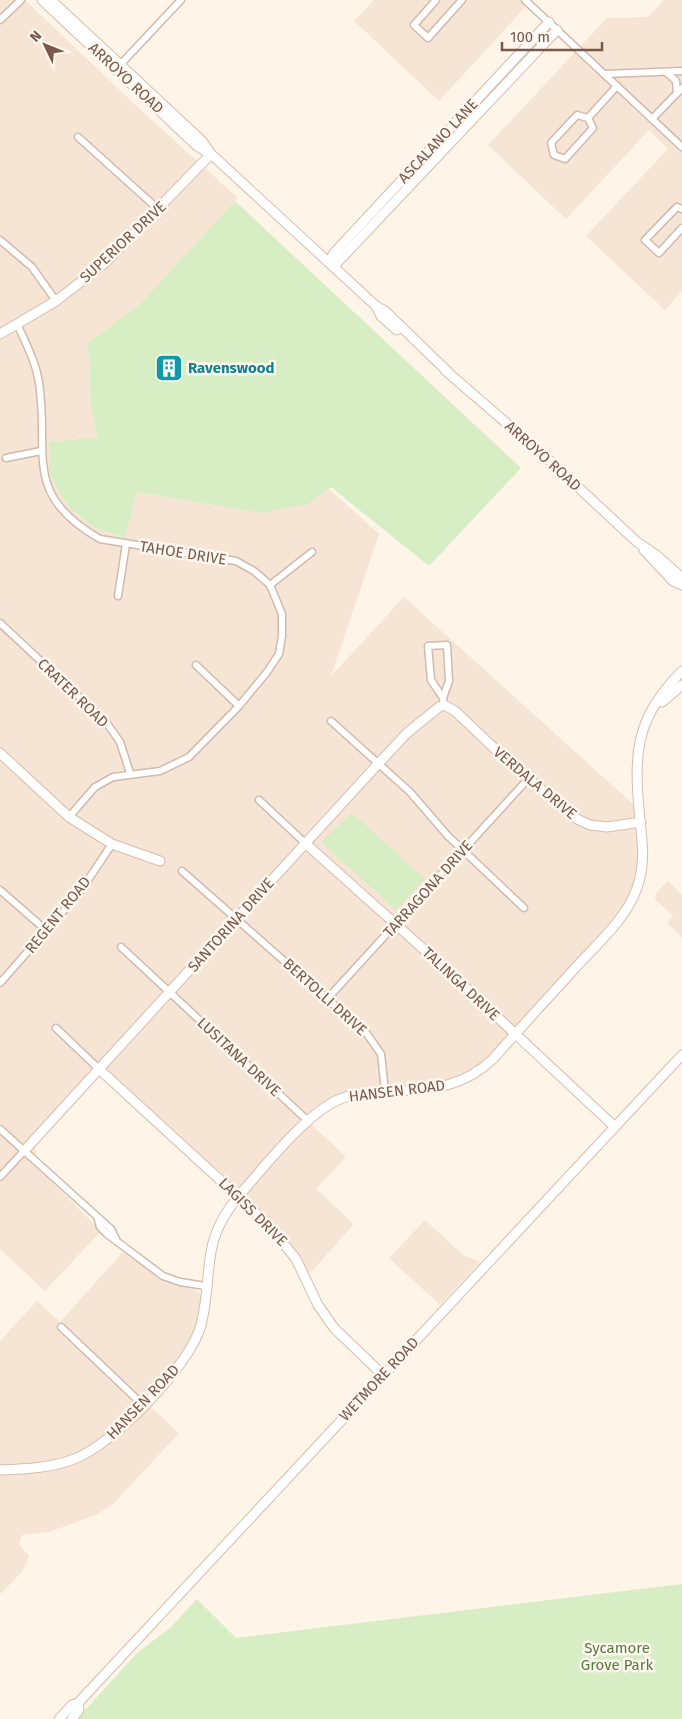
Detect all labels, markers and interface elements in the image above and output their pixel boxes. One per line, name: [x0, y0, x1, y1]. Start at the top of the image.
north arrow: [20, 20, 70, 70]
scale bar: [502, 20, 602, 52]
text: N: [26, 27, 45, 46]
text: 100 m: [510, 28, 550, 46]
street label: ARROYO ROAD: [85, 39, 167, 117]
street label: ASCALANO LANE: [394, 95, 482, 187]
street label: SUPERIOR DRIVE: [76, 197, 170, 287]
building icon: Ravenswood: [154, 353, 184, 383]
place label: Ravenswood: [188, 359, 274, 377]
street label: ARROYO ROAD: [501, 417, 585, 495]
street label: TAHOE DRIVE: [138, 537, 228, 569]
street label: CRATER ROAD: [34, 655, 112, 731]
street label: VERDALA DRIVE: [490, 743, 580, 823]
street label: TARRAGONA DRIVE: [380, 837, 476, 941]
street label: REGENT ROAD: [21, 873, 95, 957]
street label: SANTORINA DRIVE: [184, 874, 278, 976]
street label: TALINGA DRIVE: [419, 944, 503, 1024]
street label: BERTOLLI DRIVE: [279, 955, 371, 1039]
street label: LUSITANA DRIVE: [194, 1014, 284, 1100]
street label: HANSEN ROAD: [348, 1076, 446, 1106]
street label: LAGISS DRIVE: [215, 1174, 291, 1250]
street label: WETMORE ROAD: [335, 1333, 423, 1425]
street label: HANSEN ROAD: [103, 1361, 183, 1443]
park label: Sycamore Grove Park: [581, 1639, 654, 1674]

